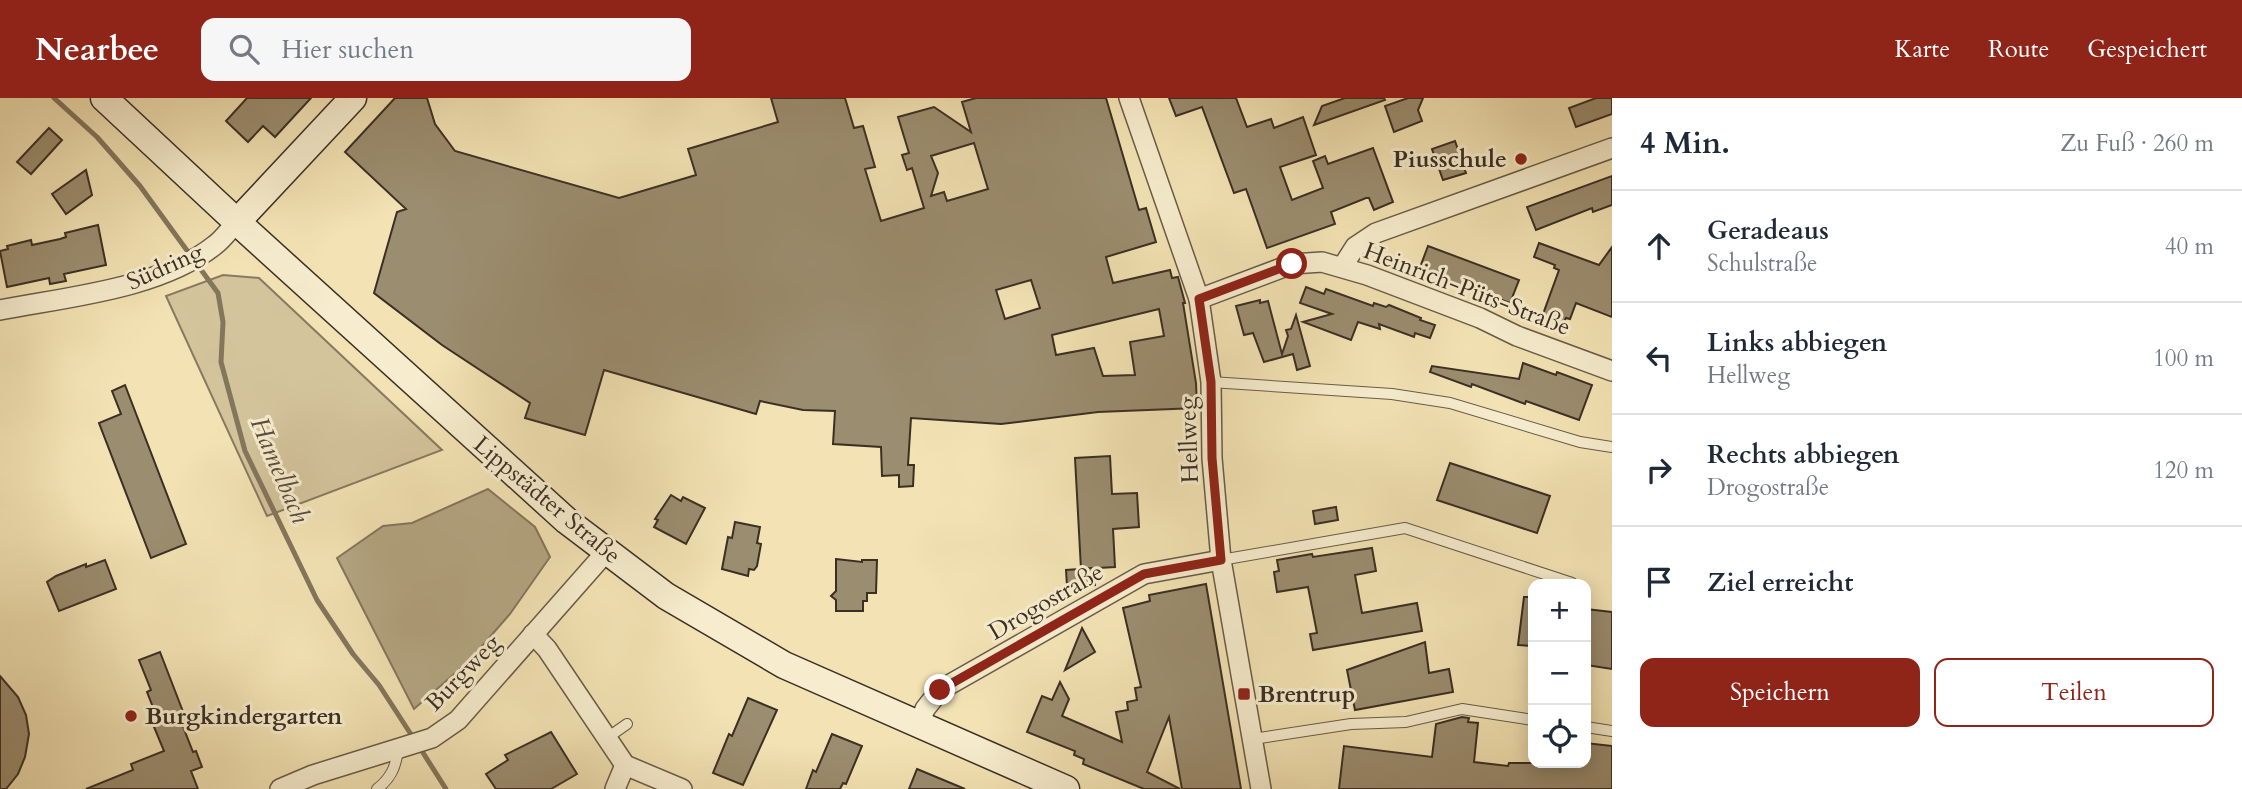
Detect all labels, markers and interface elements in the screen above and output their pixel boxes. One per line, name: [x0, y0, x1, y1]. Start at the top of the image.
search box: [201, 18, 691, 81]
text: Nearbee: [35, 27, 159, 72]
icon: search: [225, 30, 263, 68]
text: Hier suchen: [281, 32, 414, 67]
text: Karte: [1895, 33, 1950, 66]
text: Route: [1988, 33, 2049, 66]
text: Gespeichert: [2087, 33, 2207, 66]
text: 4 Min.: [1640, 123, 1730, 164]
text: Zu Fuß · 260 m: [2060, 128, 2214, 159]
place label: Piusschule: [1393, 143, 1507, 176]
marker: Piusschule: [1513, 151, 1529, 167]
text: Geradeaus: [1707, 213, 1829, 248]
icon: ahead: [1640, 227, 1678, 265]
text: 40 m: [2165, 231, 2214, 262]
street label: Heinrich-Püts-Straße: [1359, 234, 1575, 344]
street label: Südring: [121, 235, 209, 298]
route start: [1276, 248, 1307, 279]
text: Schulstraße: [1707, 248, 1818, 279]
text: Links abbiegen: [1707, 325, 1887, 360]
icon: left: [1640, 339, 1678, 377]
text: 100 m: [2153, 343, 2214, 374]
text: Hellweg: [1707, 360, 1790, 391]
street label: Hellweg: [1171, 396, 1207, 484]
water label: Hamelbach: [242, 411, 318, 529]
street label: Lippstädter Straße: [466, 428, 628, 572]
text: Rechts abbiegen: [1707, 437, 1899, 472]
icon: right: [1640, 451, 1678, 489]
text: 120 m: [2153, 455, 2214, 486]
text: Drogostraße: [1707, 472, 1829, 503]
street label: Drogostraße: [983, 556, 1109, 648]
icon: arrive: [1640, 563, 1678, 601]
text: Ziel erreicht: [1707, 565, 1853, 600]
map controls: [1528, 579, 1591, 768]
button: +: [1528, 579, 1591, 642]
street label: Burgweg: [418, 627, 508, 719]
button: −: [1528, 642, 1591, 705]
button: Speichern: [1640, 658, 1920, 727]
button: Teilen: [1934, 658, 2214, 727]
route end: [924, 674, 955, 705]
place label: Brentrup: [1258, 678, 1355, 711]
marker: Brentrup: [1236, 686, 1252, 702]
place label: Burgkindergarten: [145, 700, 343, 733]
button: locate: [1528, 705, 1591, 768]
marker: Burgkindergarten: [123, 708, 139, 724]

